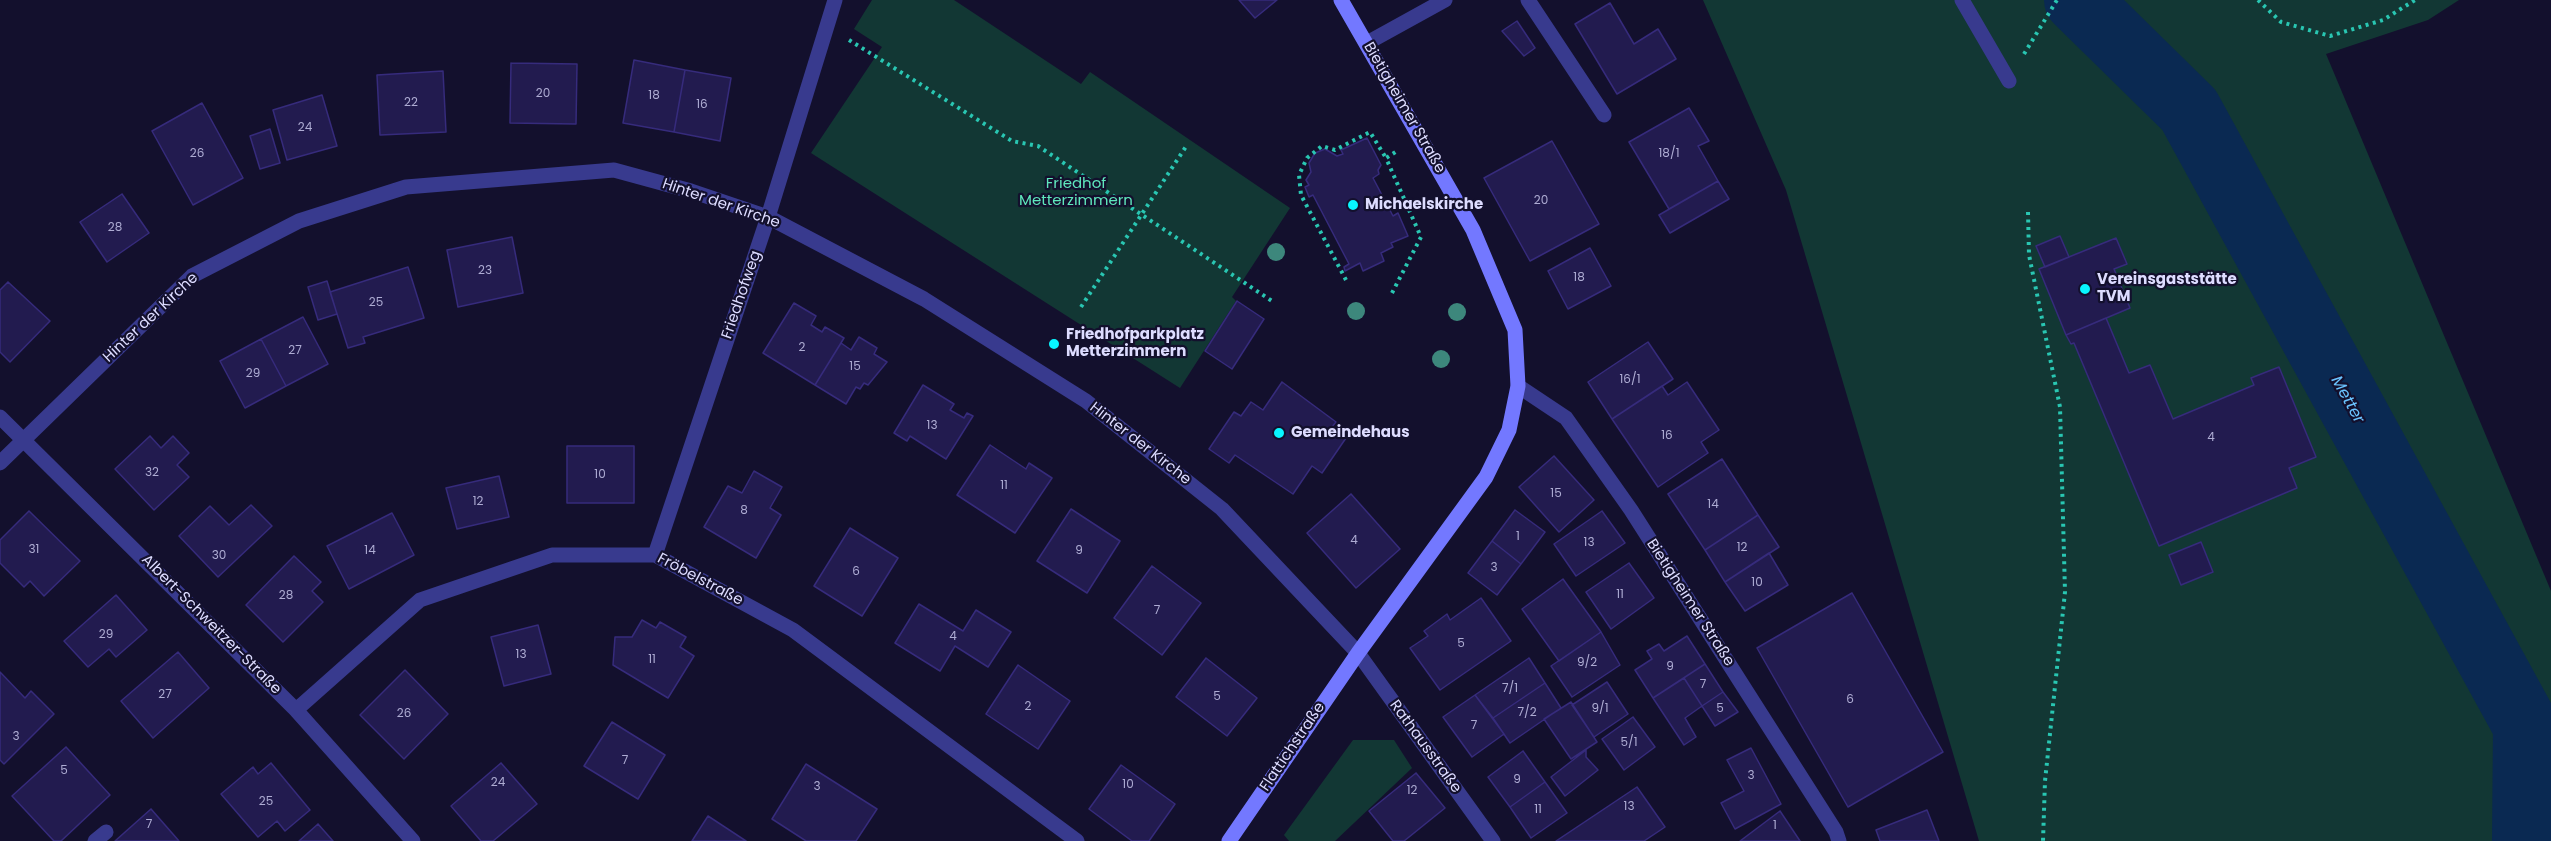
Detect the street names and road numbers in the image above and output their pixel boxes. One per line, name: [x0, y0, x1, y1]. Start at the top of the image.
street label: Bietigheimer Straße: [1359, 39, 1449, 177]
street label: Hinter der Kirche: [660, 175, 782, 233]
street label: Friedhofweg: [718, 249, 766, 341]
street label: Hinter der Kirche: [100, 269, 202, 367]
street label: Hinter der Kirche: [1086, 399, 1194, 489]
street label: Bietigheimer Straße: [1642, 536, 1738, 670]
street label: Fröbelstraße: [654, 550, 746, 610]
street label: Albert-Schweitzer-Straße: [137, 551, 285, 699]
street label: Rathausstraße: [1385, 697, 1465, 797]
street label: Flattichstraße: [1257, 699, 1329, 795]

